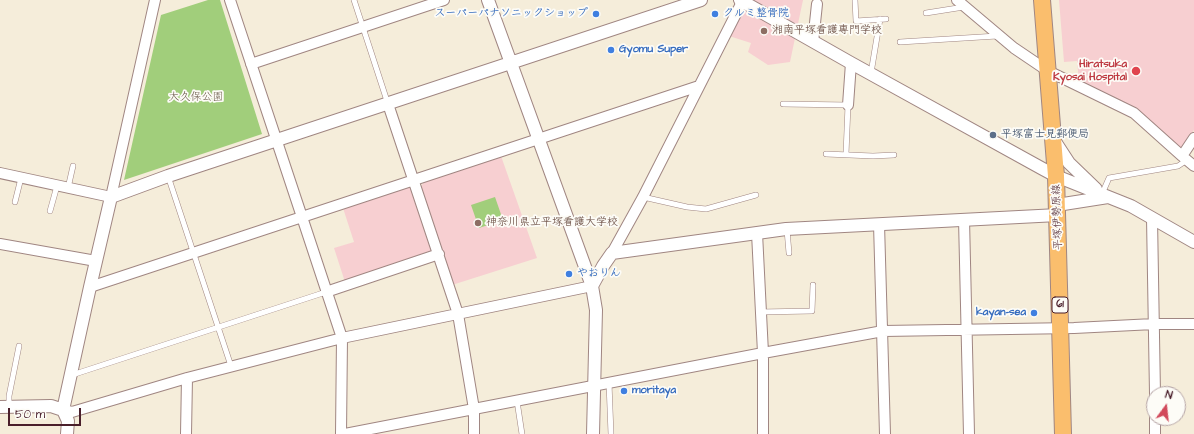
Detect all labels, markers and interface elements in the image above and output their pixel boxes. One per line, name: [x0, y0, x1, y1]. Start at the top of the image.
place label: スーパーパナソニックショップ: [434, 7, 588, 21]
place label: クルミ整骨院: [723, 7, 789, 21]
marker: スーパーパナソニックショップ: [591, 9, 601, 19]
marker: クルミ整骨院: [710, 9, 720, 19]
place label: 湘南平塚看護専門学校: [772, 24, 882, 38]
marker: 湘南平塚看護専門学校: [759, 26, 769, 36]
place label: Gyomu Super: [619, 43, 688, 57]
marker: Gyomu Super: [606, 45, 616, 55]
place label: Hiratsuka Kyosai Hospital: [1053, 58, 1127, 84]
marker: Hiratsuka Kyosai Hospital: [1130, 65, 1142, 77]
park label: 大久保公園: [169, 91, 223, 105]
place label: 平塚富士見郵便局: [1001, 128, 1089, 142]
marker: 平塚富士見郵便局: [988, 130, 998, 140]
street label: 平塚伊勢原線: [1050, 184, 1066, 250]
place label: 神奈川県立平塚看護大学校: [486, 216, 618, 230]
marker: 神奈川県立平塚看護大学校: [473, 218, 483, 228]
place label: やおりん: [577, 267, 621, 281]
marker: やおりん: [564, 269, 574, 279]
road number: 61: [1052, 297, 1068, 313]
place label: kayan-sea: [976, 306, 1026, 320]
marker: kayan-sea: [1029, 308, 1039, 318]
place label: moritaya: [632, 384, 676, 398]
marker: moritaya: [619, 386, 629, 396]
north arrow: [1146, 386, 1186, 426]
text: N: [1164, 387, 1174, 403]
scale bar: [10, 400, 83, 426]
text: 50 m: [15, 406, 45, 423]

